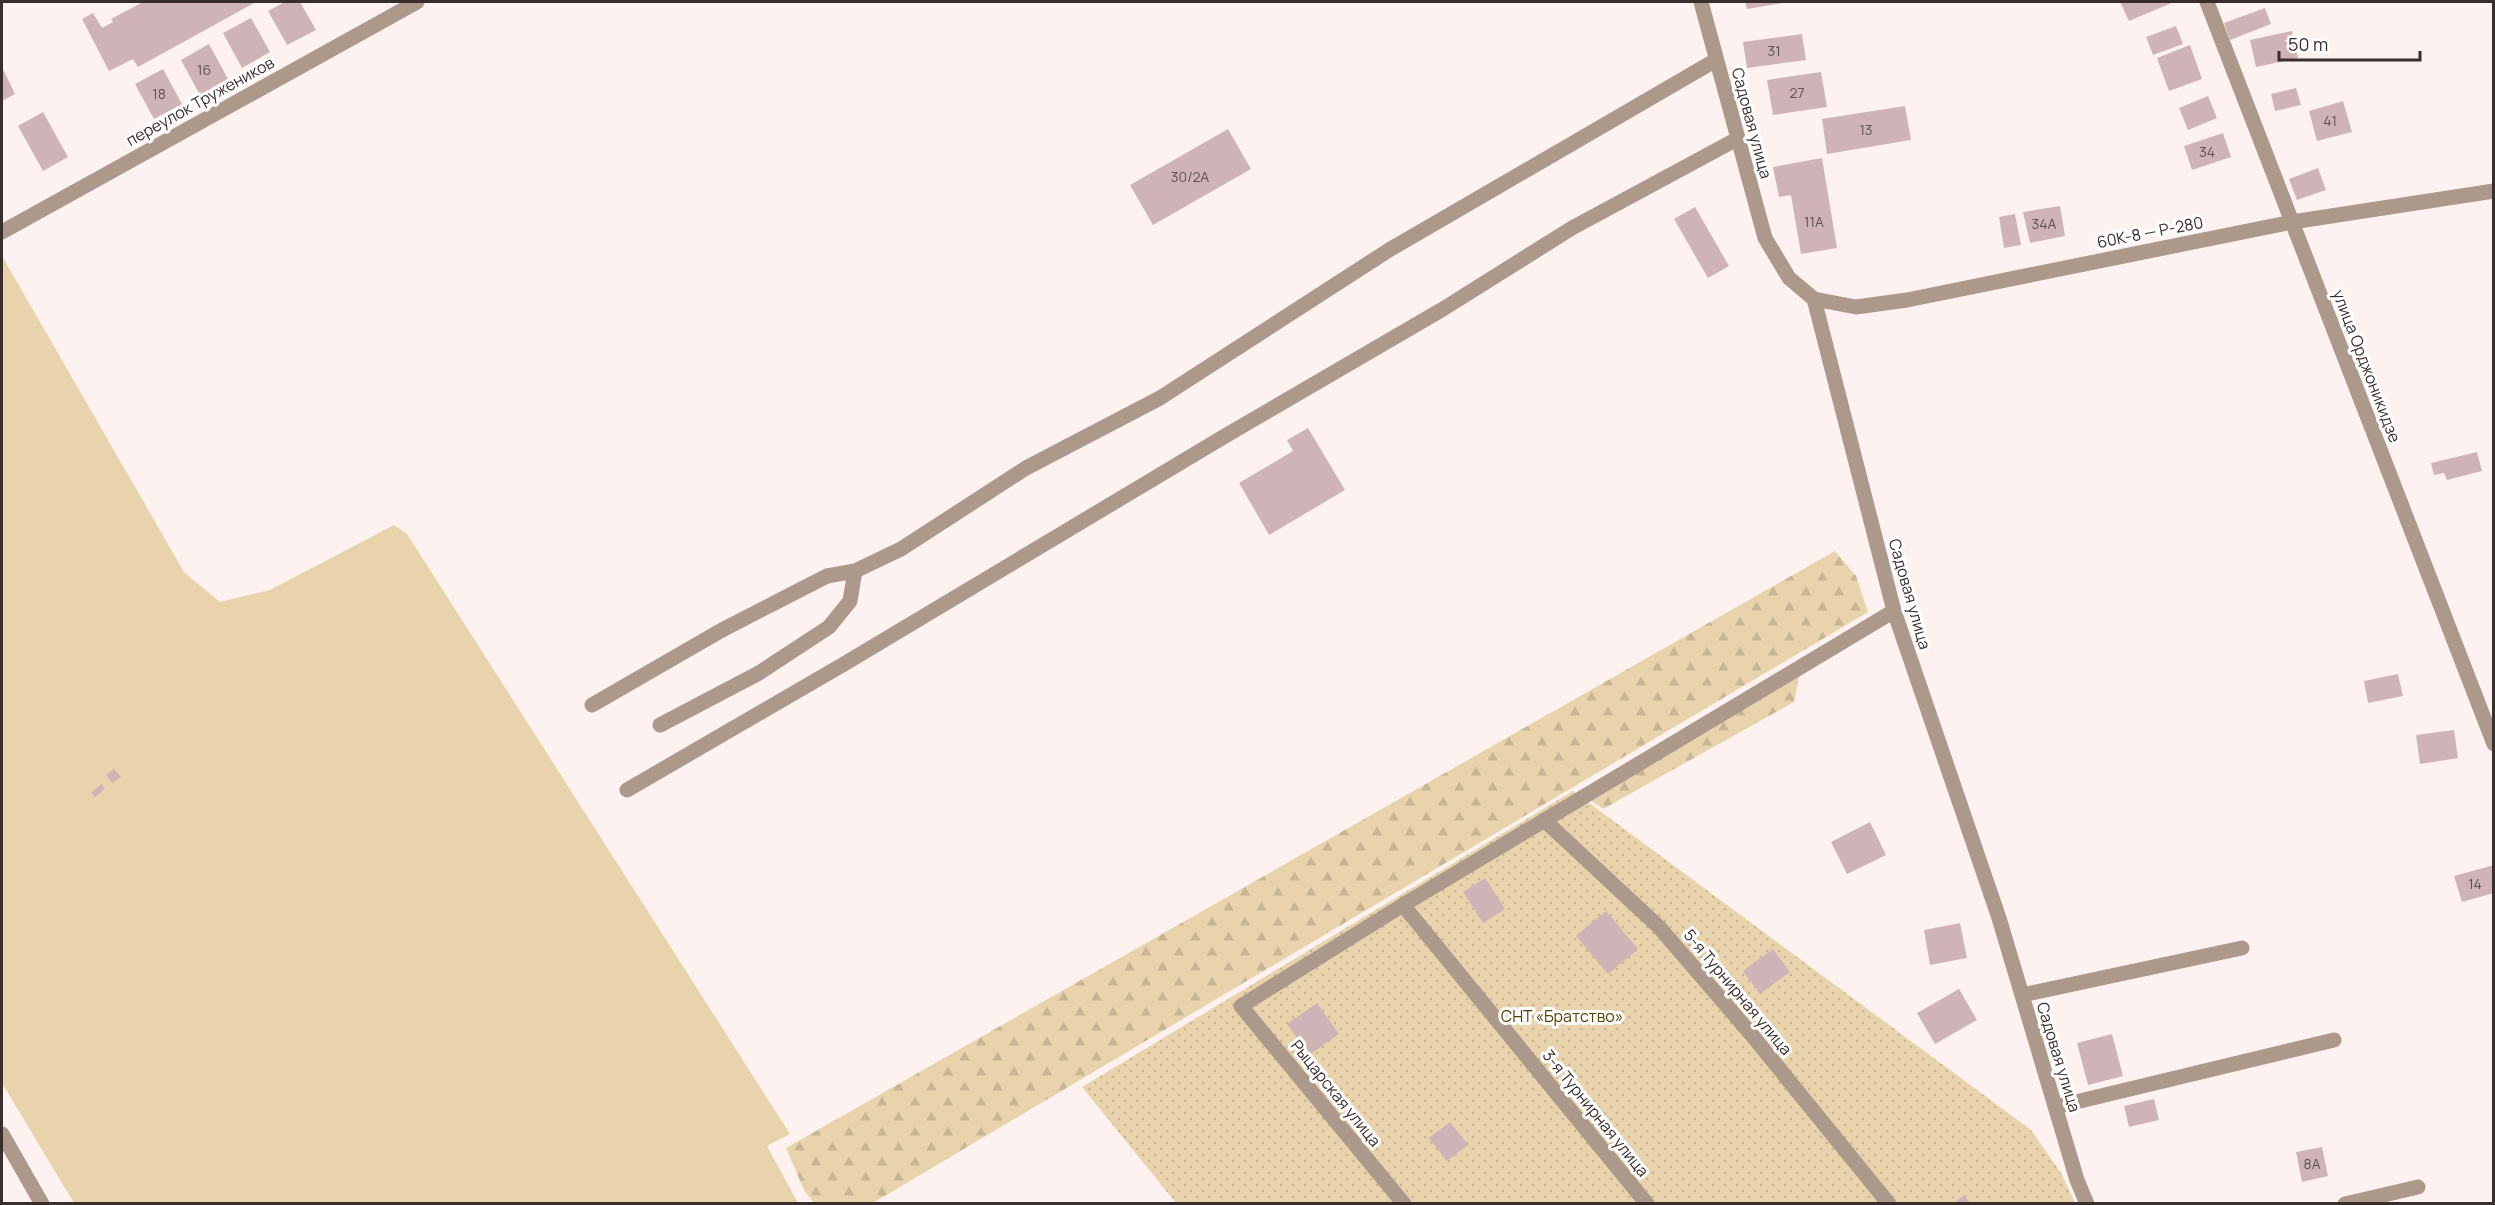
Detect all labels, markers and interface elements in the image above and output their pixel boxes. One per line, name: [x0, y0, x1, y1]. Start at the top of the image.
scale bar: [2279, 24, 2420, 62]
text: 50 m: [2288, 32, 2328, 56]
house number: 31: [1767, 41, 1781, 60]
street label: переулок Тружеников: [122, 51, 278, 151]
house number: 16: [197, 60, 211, 79]
street label: Садовая улица: [1727, 65, 1777, 181]
house number: 27: [1789, 83, 1805, 102]
house number: 18: [152, 84, 166, 103]
house number: 41: [2323, 111, 2337, 130]
house number: 13: [1859, 120, 1873, 139]
house number: 34: [2199, 142, 2215, 161]
house number: 30/2А: [1171, 167, 1209, 186]
street label: 60К-8 — Р-280: [2095, 211, 2205, 253]
house number: 11А: [1804, 212, 1824, 231]
house number: 34А: [2031, 214, 2057, 233]
street label: улица Орджоникидзе: [2328, 286, 2406, 446]
street label: Садовая улица: [1884, 536, 1936, 652]
house number: 14: [2468, 874, 2482, 893]
street label: 5-я Турнирная улица: [1679, 924, 1797, 1060]
street label: Садовая улица: [2032, 999, 2086, 1115]
park label: СНТ «Братство»: [1501, 1005, 1623, 1027]
street label: Рыцарская улица: [1286, 1035, 1386, 1151]
street label: 3-я Турнирная улица: [1538, 1045, 1654, 1181]
house number: 8А: [2304, 1154, 2321, 1173]

